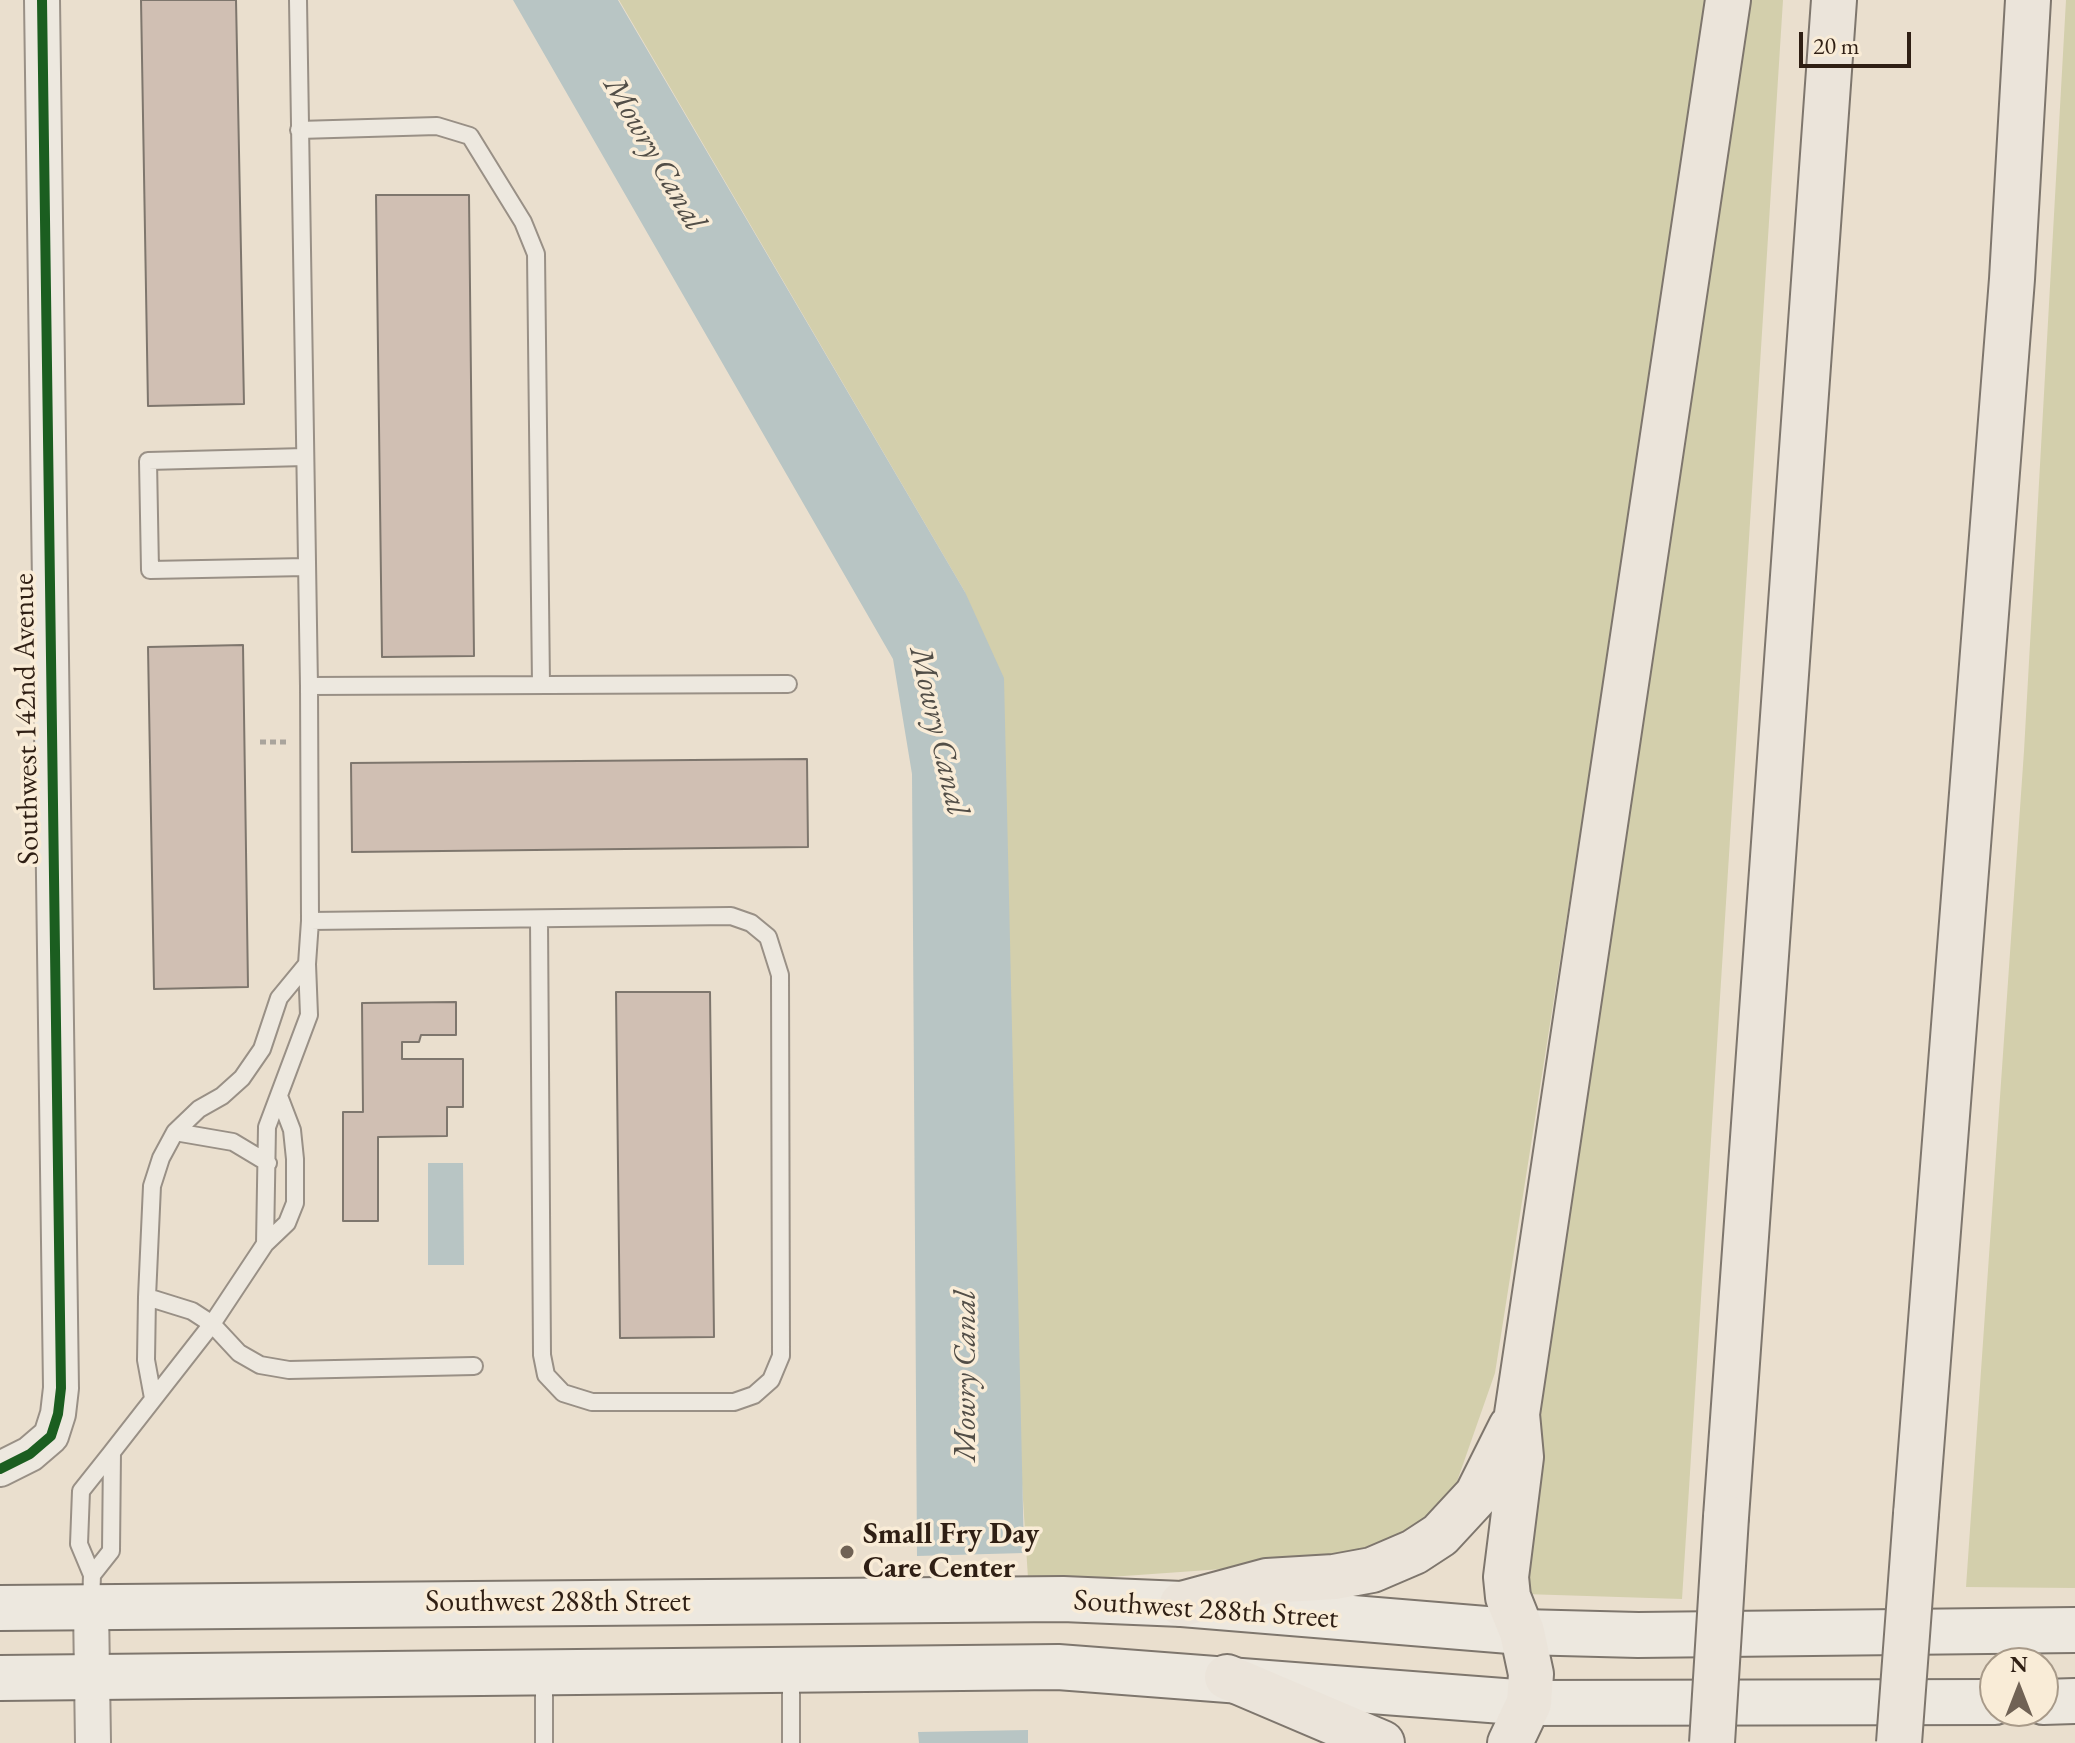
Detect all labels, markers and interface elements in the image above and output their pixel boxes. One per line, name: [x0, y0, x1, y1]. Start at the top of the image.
scale bar: [1803, 16, 1915, 66]
text: 20 m: [1813, 30, 1860, 61]
water label: Mowry Canal: [594, 70, 714, 238]
street label: Southwest 142nd Avenue: [6, 573, 48, 865]
water label: Mowry Canal: [900, 643, 976, 819]
water label: Mowry Canal: [947, 1290, 985, 1462]
place label: Small Fry Day Care Center: [863, 1517, 1039, 1588]
marker: Small Fry Day Care Center: [838, 1543, 856, 1561]
street label: Southwest 288th Street: [1072, 1583, 1340, 1637]
street label: Southwest 288th Street: [425, 1585, 691, 1621]
north arrow: [1979, 1647, 2059, 1727]
text: N: [2010, 1650, 2028, 1679]

